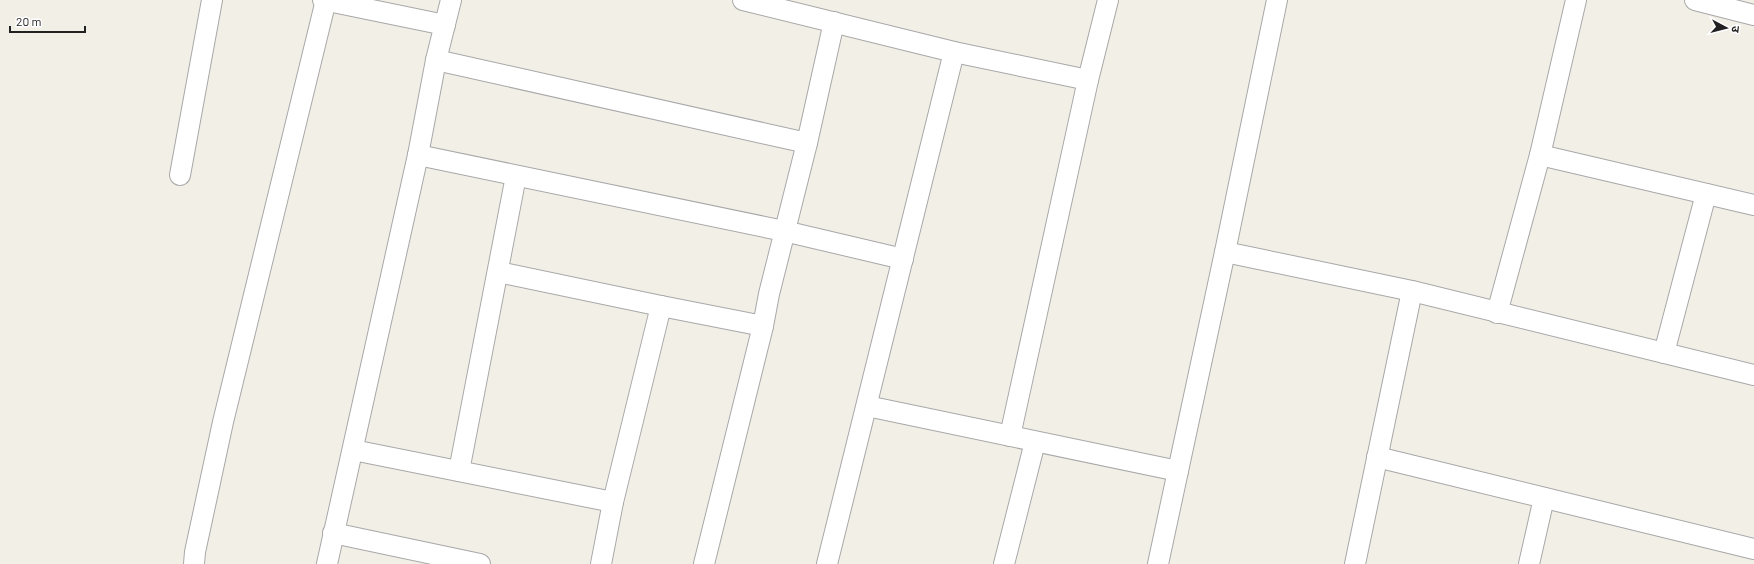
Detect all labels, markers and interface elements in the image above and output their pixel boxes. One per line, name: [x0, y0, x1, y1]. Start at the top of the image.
scale bar: [10, 8, 85, 34]
north arrow: [1706, 8, 1746, 48]
text: 20 m: [16, 14, 42, 28]
text: उ: [1730, 25, 1743, 34]

